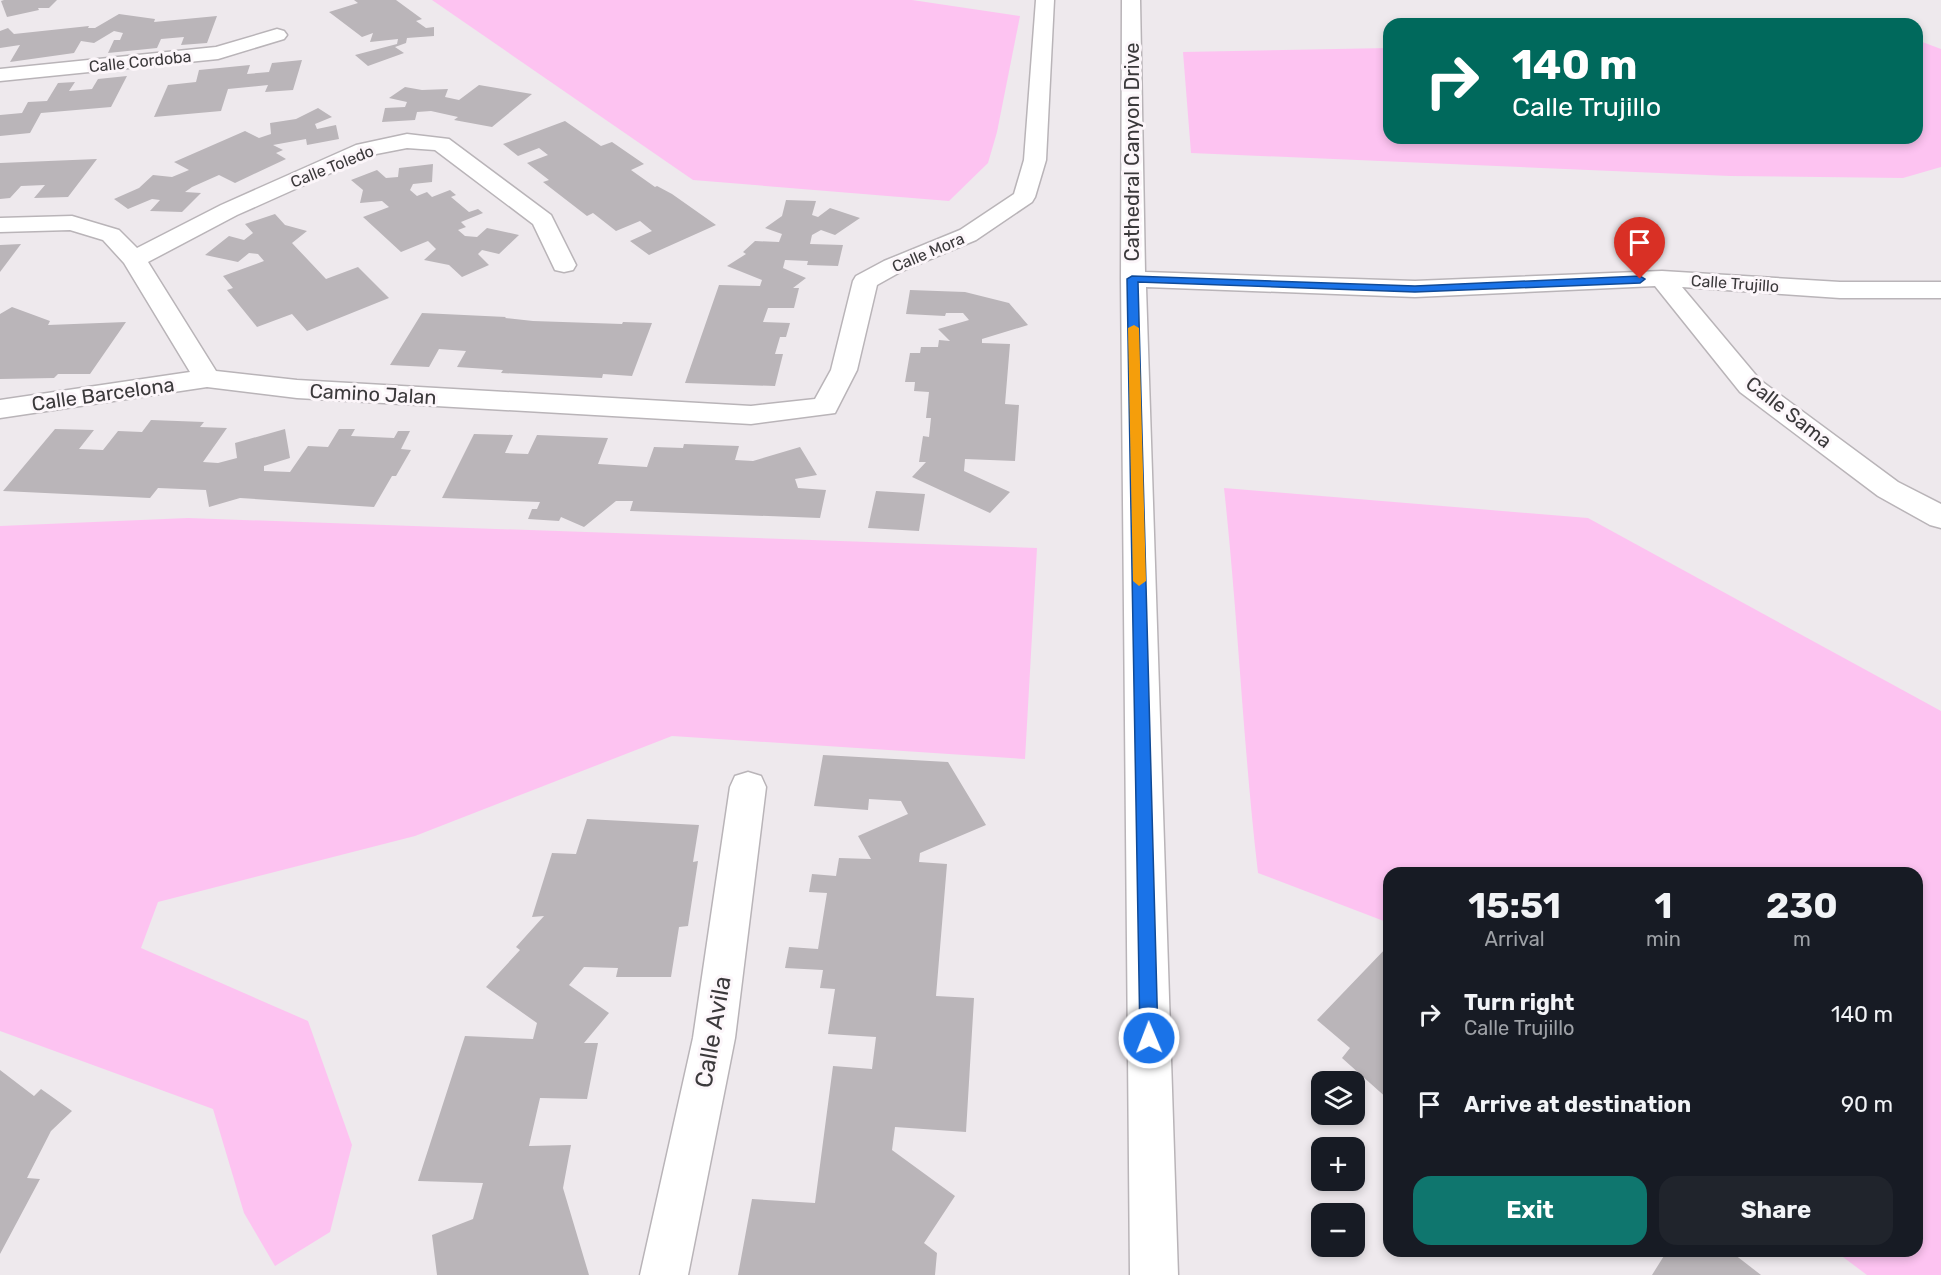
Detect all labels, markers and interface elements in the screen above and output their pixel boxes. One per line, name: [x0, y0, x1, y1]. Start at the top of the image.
text: 140 m: [1512, 40, 1638, 90]
street label: Cathedral Canyon Drive: [1120, 42, 1144, 262]
icon: right: [1413, 42, 1491, 120]
street label: Calle Cordoba: [88, 47, 192, 76]
text: Calle Trujillo: [1512, 91, 1661, 123]
street label: Calle Toledo: [288, 141, 377, 192]
pin: [1614, 217, 1665, 279]
icon: arrive: [1623, 226, 1656, 259]
street label: Calle Mora: [889, 229, 967, 276]
street label: Calle Trujillo: [1690, 271, 1780, 296]
street label: Calle Sama: [1741, 371, 1837, 453]
street label: Calle Barcelona: [30, 372, 176, 416]
street label: Camino Jalan: [309, 379, 437, 409]
text: 15:51: [1468, 884, 1561, 927]
text: 1: [1655, 884, 1672, 927]
text: 230: [1766, 884, 1838, 927]
text: Arrival: [1485, 927, 1545, 951]
text: min: [1646, 927, 1681, 951]
text: m: [1793, 927, 1811, 951]
street label: Calle Avila: [689, 974, 737, 1090]
text: Turn right: [1464, 989, 1574, 1016]
icon: right: [1413, 998, 1446, 1031]
text: 140 m: [1831, 1001, 1893, 1028]
position arrow: [1117, 1006, 1181, 1070]
text: Calle Trujillo: [1464, 1016, 1574, 1040]
map controls: [1311, 1071, 1365, 1257]
button: layers: [1311, 1071, 1365, 1125]
icon: arrive: [1413, 1088, 1446, 1121]
text: Arrive at destination: [1464, 1091, 1691, 1118]
text: 90 m: [1841, 1091, 1893, 1118]
button: +: [1311, 1137, 1365, 1191]
button: Exit: [1413, 1176, 1647, 1245]
button: Share: [1659, 1176, 1893, 1245]
button: −: [1311, 1203, 1365, 1257]

